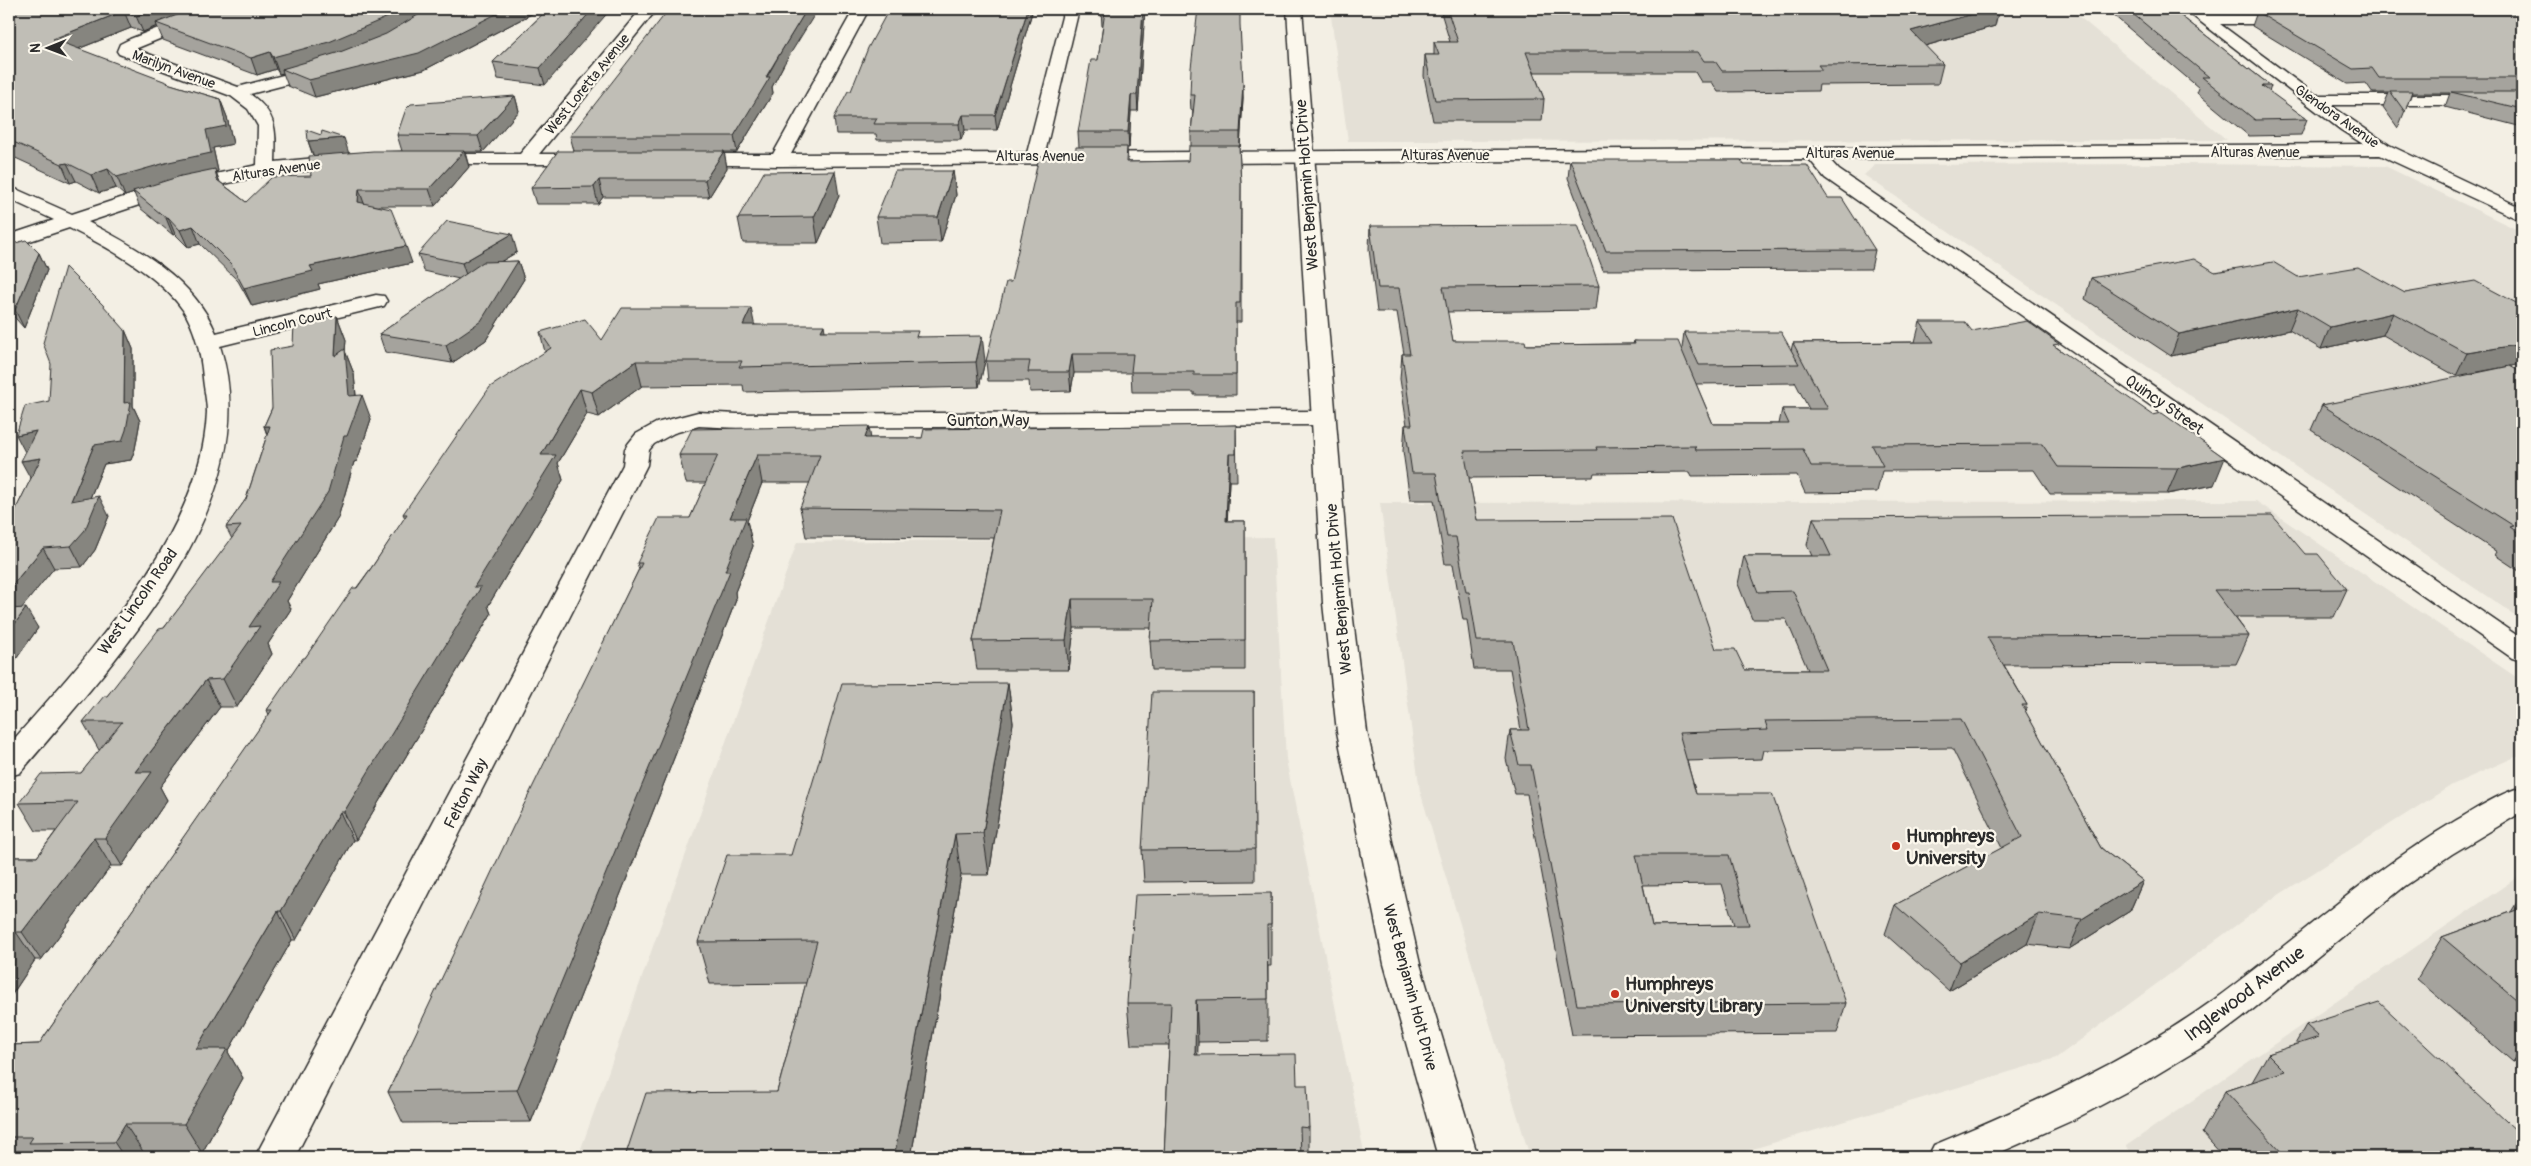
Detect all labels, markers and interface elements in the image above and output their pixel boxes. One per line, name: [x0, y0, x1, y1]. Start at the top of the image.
north arrow: [22, 22, 72, 72]
street label: West Loretta Avenue: [542, 30, 633, 138]
text: N: [27, 43, 44, 53]
street label: Marilyn Avenue: [130, 47, 218, 92]
street label: Glendora Avenue: [2291, 81, 2382, 152]
street label: West Benjamin Holt Drive: [1291, 99, 1323, 271]
street label: Alturas Avenue: [2211, 144, 2300, 161]
street label: Alturas Avenue: [1806, 145, 1895, 162]
street label: Alturas Avenue: [1401, 147, 1490, 164]
street label: Alturas Avenue: [996, 148, 1085, 165]
street label: Alturas Avenue: [231, 156, 321, 185]
street label: Lincoln Court: [251, 304, 334, 341]
street label: Quincy Street: [2121, 370, 2208, 440]
street label: Gunton Way: [947, 411, 1030, 431]
street label: West Benjamin Holt Drive: [1322, 503, 1356, 675]
street label: West Lincoln Road: [94, 544, 182, 659]
street label: Felton Way: [440, 755, 492, 832]
place label: Humphreys University: [1906, 824, 1995, 870]
marker: Humphreys University: [1890, 840, 1902, 852]
street label: West Benjamin Holt Drive: [1378, 902, 1442, 1073]
street label: Inglewood Avenue: [2180, 940, 2310, 1047]
place label: Humphreys University Library: [1625, 972, 1764, 1018]
marker: Humphreys University Library: [1609, 988, 1621, 1000]

